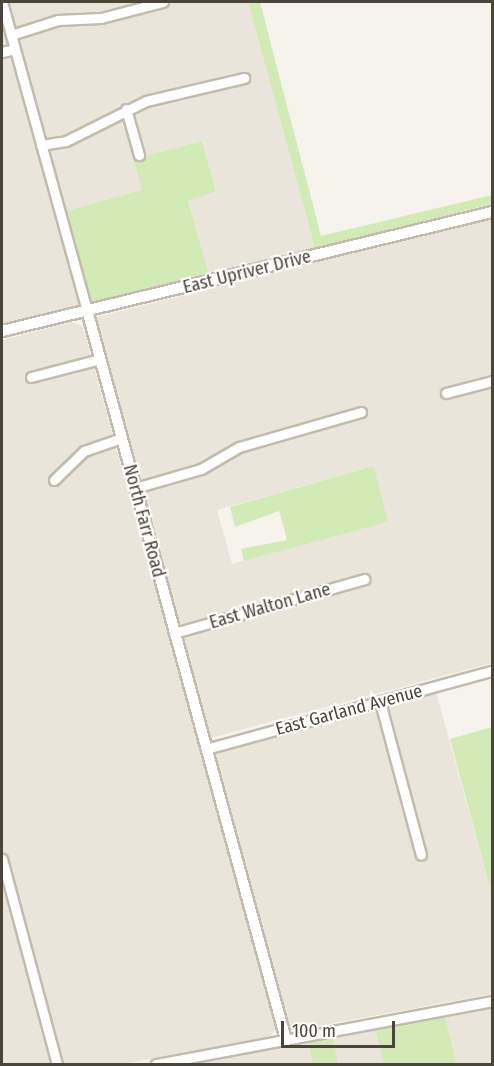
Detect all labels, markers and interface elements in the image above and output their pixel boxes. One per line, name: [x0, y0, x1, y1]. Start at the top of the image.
street label: East Upriver Drive: [181, 246, 313, 298]
street label: North Farr Road: [119, 462, 169, 580]
street label: East Walton Lane: [207, 578, 333, 634]
street label: East Garland Avenue: [273, 680, 425, 740]
scale bar: [284, 1009, 398, 1047]
text: 100 m: [292, 1020, 336, 1042]

